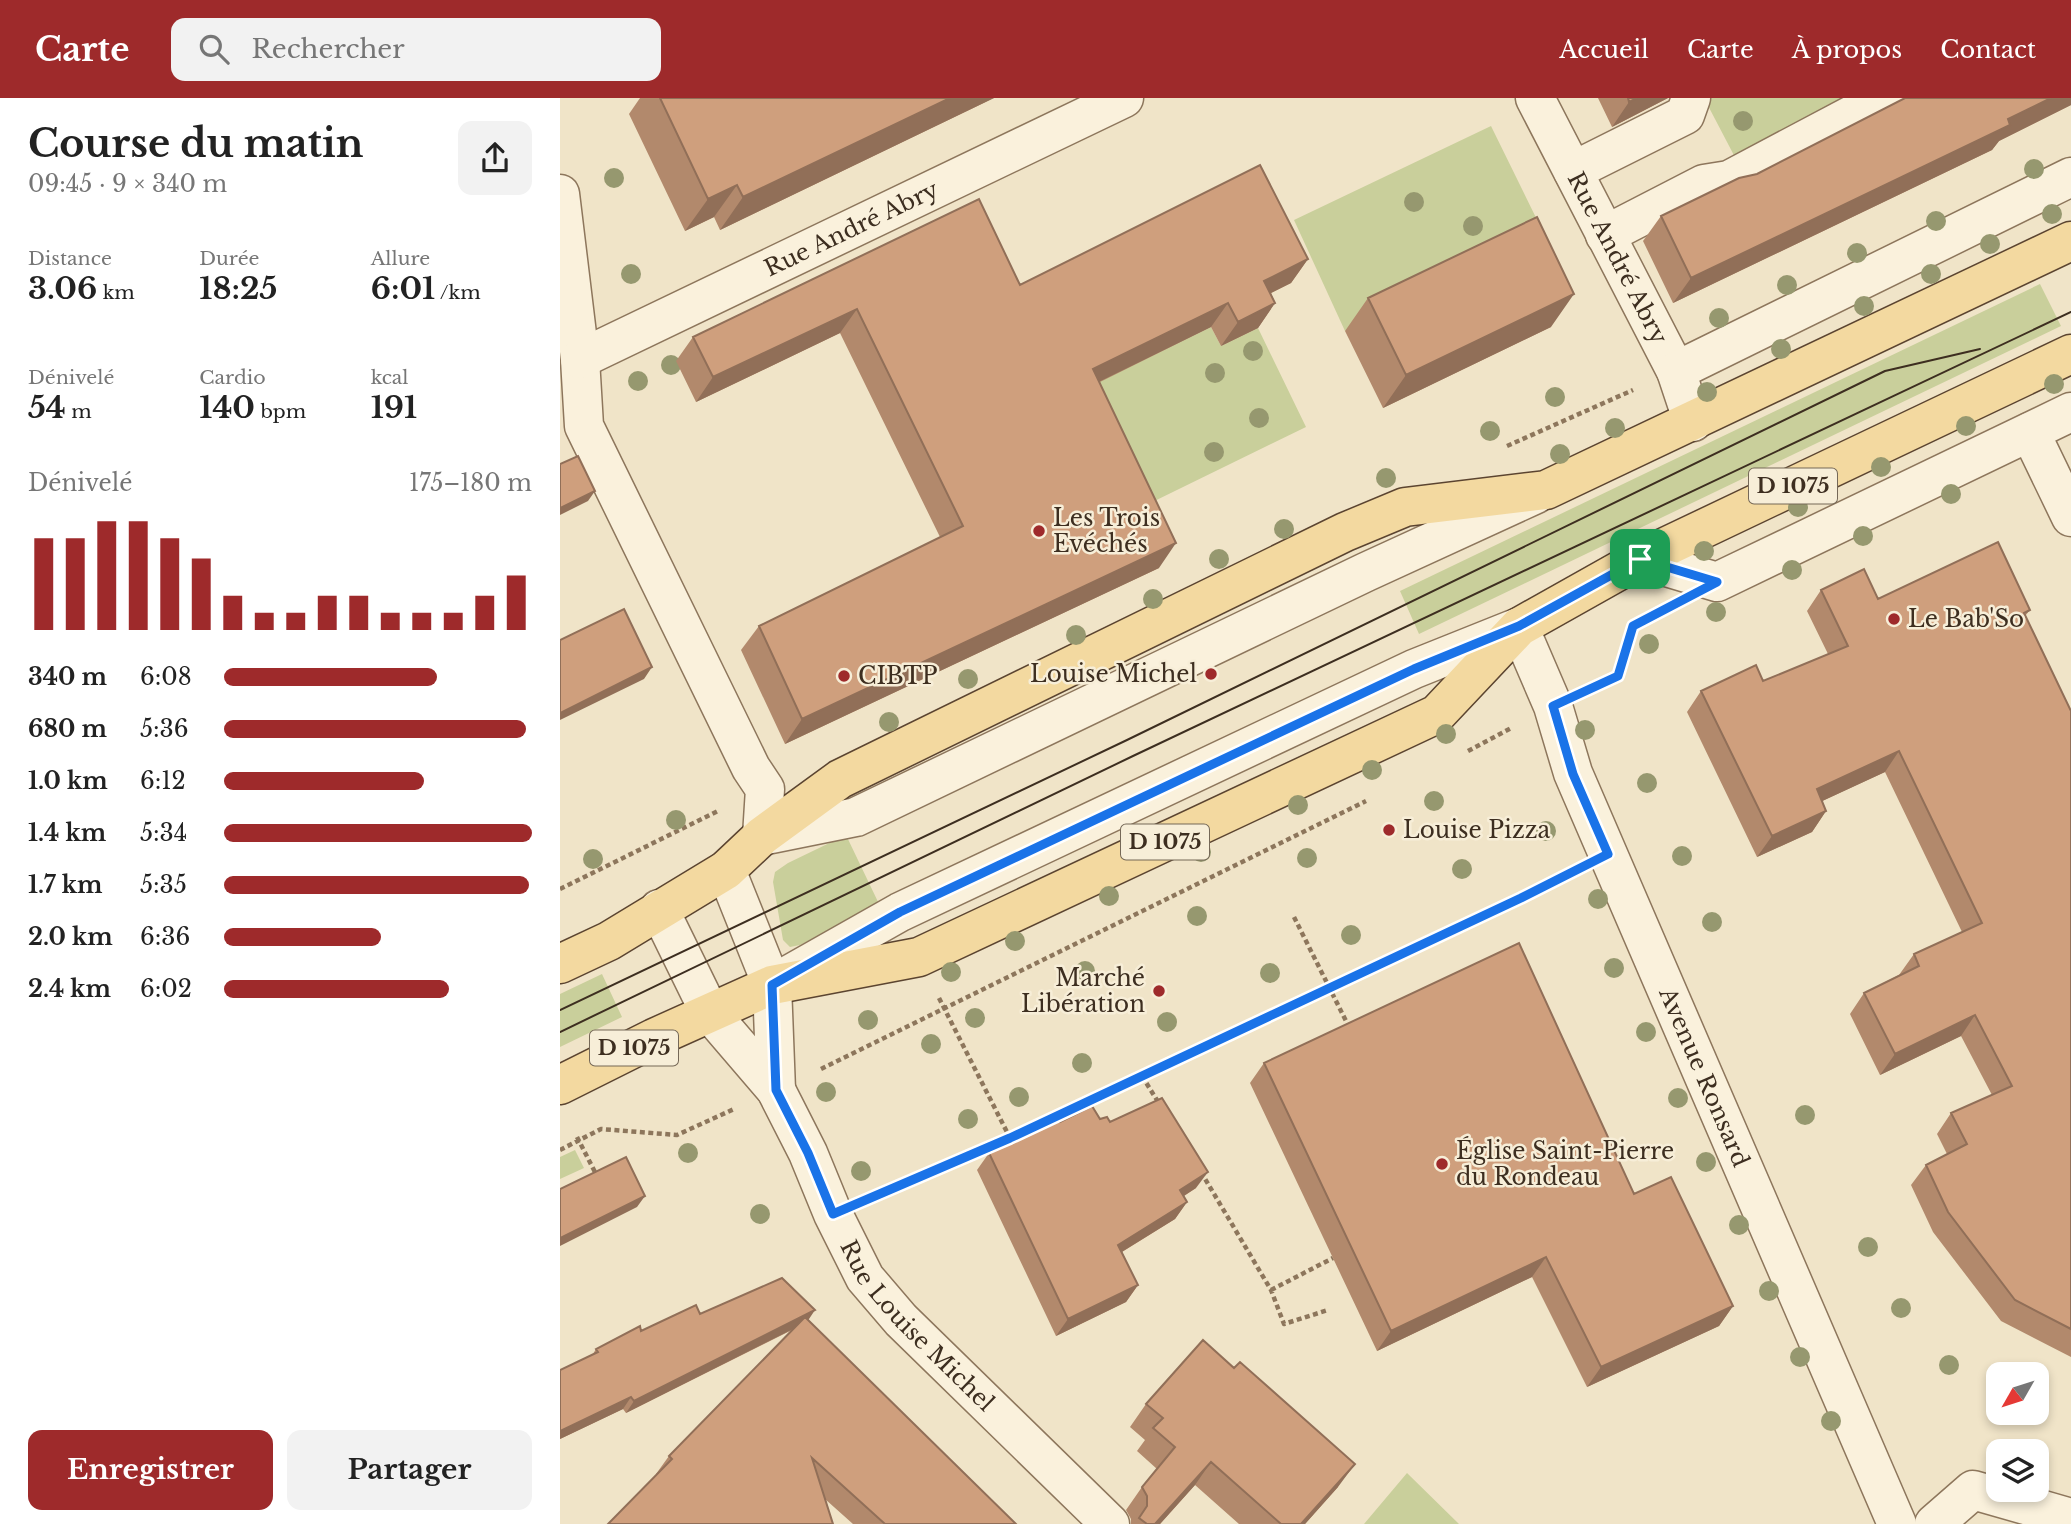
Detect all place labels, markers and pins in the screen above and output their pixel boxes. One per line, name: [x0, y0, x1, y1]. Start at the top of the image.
place label: Les Trois Evéchés: [1053, 504, 1160, 558]
marker: Les Trois Evéchés: [1031, 523, 1047, 539]
pin: [1610, 529, 1670, 589]
place label: Le Bab'So: [1908, 605, 2024, 633]
marker: Le Bab'So: [1886, 611, 1902, 627]
place label: Louise Michel: [1030, 660, 1197, 688]
place label: CIBTP: [858, 662, 938, 690]
marker: Louise Michel: [1203, 666, 1219, 682]
marker: CIBTP: [836, 668, 852, 684]
place label: Louise Pizza: [1403, 816, 1551, 844]
marker: Louise Pizza: [1381, 822, 1397, 838]
place label: Marché Libération: [1021, 964, 1145, 1018]
marker: Marché Libération: [1151, 983, 1167, 999]
place label: Église Saint-Pierre du Rondeau: [1456, 1136, 1674, 1191]
marker: Église Saint-Pierre du Rondeau: [1434, 1156, 1450, 1172]

